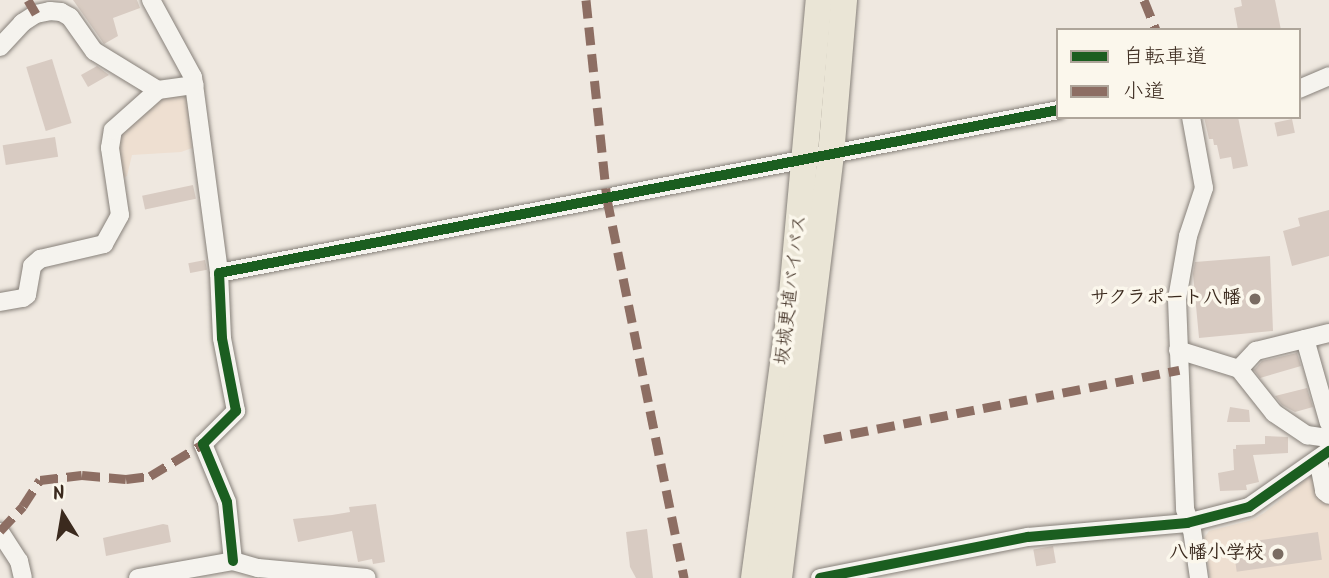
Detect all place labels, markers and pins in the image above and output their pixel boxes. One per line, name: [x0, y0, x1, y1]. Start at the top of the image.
place label: サクラポート八幡: [1089, 288, 1241, 310]
marker: サクラポート八幡: [1247, 291, 1263, 307]
place label: 八幡小学校: [1169, 543, 1264, 565]
marker: 八幡小学校: [1270, 546, 1286, 562]

